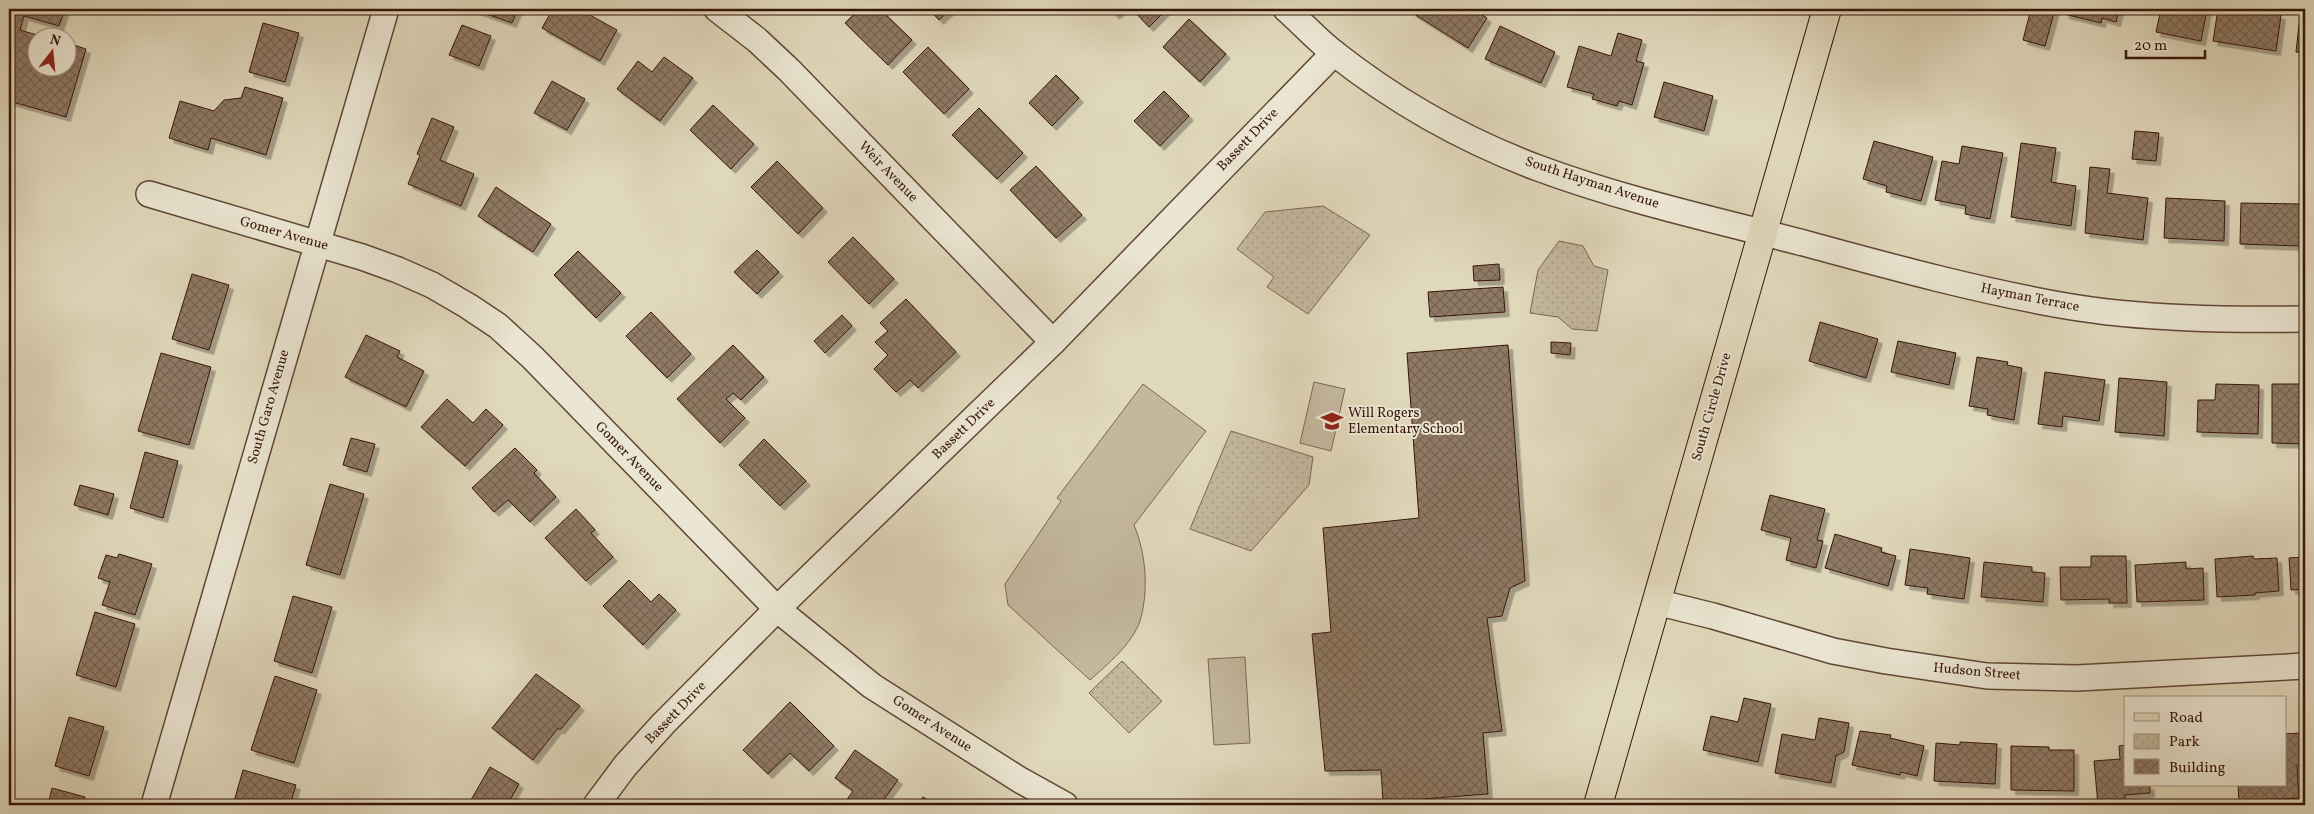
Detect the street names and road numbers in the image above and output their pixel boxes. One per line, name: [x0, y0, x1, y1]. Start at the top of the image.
street label: Bassett Drive: [1213, 104, 1283, 176]
street label: Weir Avenue: [854, 137, 922, 207]
street label: South Hayman Avenue: [1522, 152, 1662, 214]
street label: Gomer Avenue: [238, 212, 331, 256]
street label: Hayman Terrace: [1979, 279, 2081, 317]
street label: South Garo Avenue: [244, 347, 295, 466]
street label: South Circle Drive: [1687, 350, 1737, 463]
street label: Bassett Drive: [928, 394, 1000, 464]
street label: Gomer Avenue: [590, 418, 668, 497]
street label: Hudson Street: [1933, 659, 2022, 685]
street label: Bassett Drive: [641, 677, 711, 749]
street label: Gomer Avenue: [889, 691, 976, 757]

